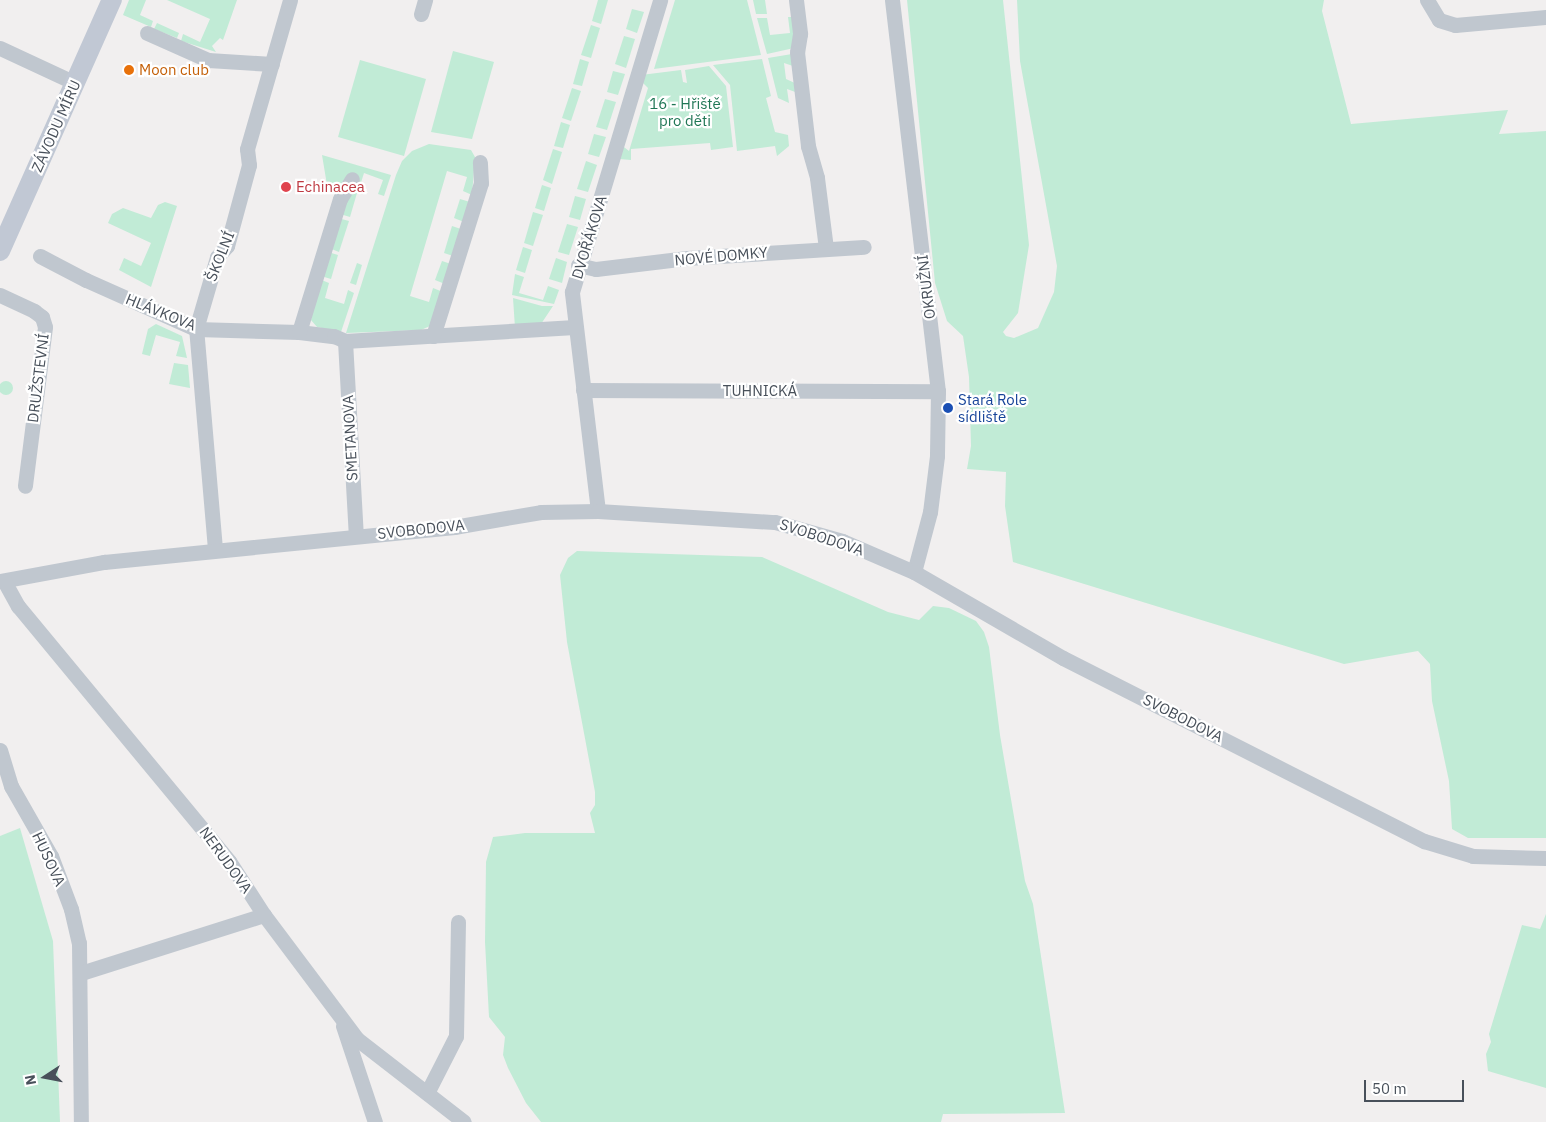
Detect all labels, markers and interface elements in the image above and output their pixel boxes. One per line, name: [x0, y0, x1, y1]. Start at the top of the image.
place label: Moon club: [139, 61, 209, 79]
marker: Moon club: [123, 64, 135, 76]
street label: ZÁVODU MÍRU: [28, 77, 84, 175]
park label: 16 - Hřiště pro děti: [649, 94, 721, 129]
place label: Echinacea: [296, 178, 365, 196]
marker: Echinacea: [280, 181, 292, 193]
street label: DVOŘÁKOVA: [568, 193, 610, 281]
street label: ŠKOLNÍ: [202, 228, 238, 284]
street label: NOVÉ DOMKY: [674, 243, 768, 269]
street label: OKRUŽNÍ: [913, 254, 939, 320]
street label: HLÁVKOVA: [123, 290, 199, 334]
street label: DRUŽSTEVNÍ: [24, 332, 52, 424]
street label: TUHNICKÁ: [723, 382, 797, 400]
place label: Stará Role sídliště: [958, 390, 1027, 425]
street label: SMETANOVA: [339, 395, 361, 481]
marker: Stará Role sídliště: [942, 402, 954, 414]
street label: SVOBODOVA: [377, 515, 465, 543]
street label: SVOBODOVA: [778, 515, 866, 559]
street label: SVOBODOVA: [1140, 690, 1226, 746]
street label: NERUDOVA: [196, 823, 256, 897]
street label: HUSOVA: [29, 829, 69, 889]
north arrow: [20, 1052, 70, 1102]
scale bar: [1366, 1070, 1466, 1102]
text: N: [20, 1073, 40, 1087]
text: 50 m: [1372, 1079, 1407, 1098]

